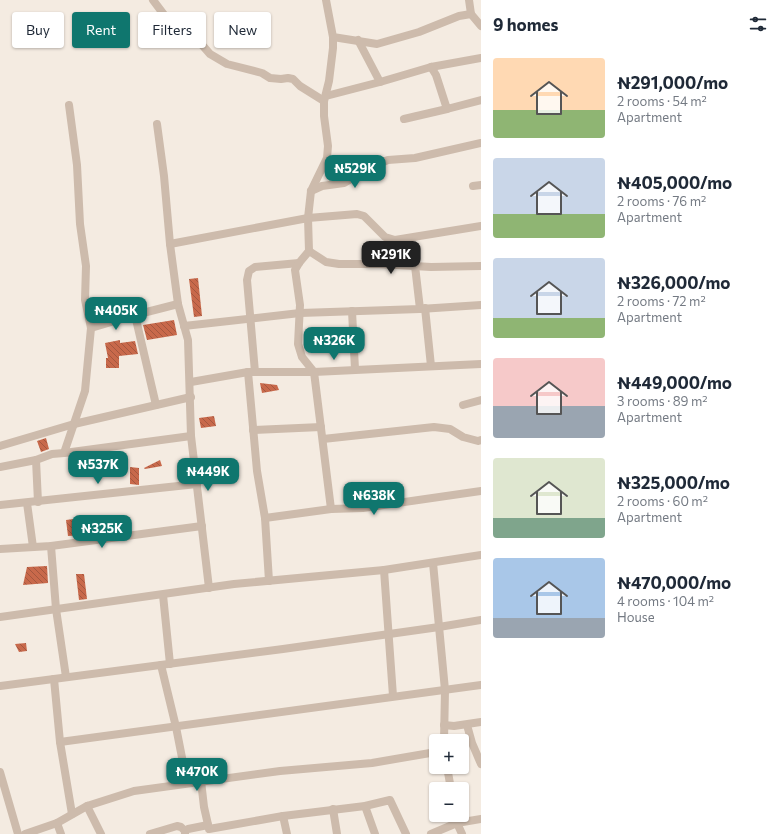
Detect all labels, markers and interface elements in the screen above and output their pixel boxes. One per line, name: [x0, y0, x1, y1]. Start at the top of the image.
chip: Buy: [12, 12, 64, 48]
chip: Rent: [72, 12, 130, 48]
chip: Filters: [138, 12, 206, 48]
chip: New: [214, 12, 271, 48]
icon: filters: [747, 13, 769, 35]
text: 9 homes: [493, 14, 558, 35]
text: ₦291,000/mo: [617, 72, 728, 93]
icon: home: [525, 74, 573, 122]
text: 2 rooms · 54 m²: [617, 93, 707, 109]
text: Apartment: [617, 109, 682, 125]
pin: ₦529K: [327, 155, 383, 189]
text: ₦529K: [334, 160, 376, 176]
text: ₦405,000/mo: [617, 172, 732, 193]
icon: home: [525, 174, 573, 222]
text: 2 rooms · 76 m²: [617, 193, 706, 209]
text: Apartment: [617, 209, 682, 225]
pin: ₦291K: [363, 241, 419, 275]
text: ₦291K: [371, 246, 411, 262]
text: ₦326,000/mo: [617, 272, 730, 293]
icon: home: [525, 274, 573, 322]
text: 2 rooms · 72 m²: [617, 293, 706, 309]
pin: ₦405K: [88, 297, 144, 331]
text: ₦405K: [94, 302, 138, 318]
text: Apartment: [617, 309, 682, 325]
pin: ₦326K: [306, 327, 362, 361]
text: ₦326K: [313, 332, 355, 348]
text: ₦449,000/mo: [617, 372, 732, 393]
icon: home: [525, 374, 573, 422]
text: 3 rooms · 89 m²: [617, 393, 708, 409]
text: Apartment: [617, 409, 682, 425]
pin: ₦537K: [70, 451, 126, 485]
text: ₦537K: [77, 456, 119, 472]
pin: ₦449K: [180, 458, 236, 492]
text: ₦449K: [186, 463, 230, 479]
text: ₦325,000/mo: [617, 472, 730, 493]
icon: home: [525, 474, 573, 522]
pin: ₦638K: [346, 482, 402, 516]
text: ₦638K: [352, 487, 396, 503]
text: 2 rooms · 60 m²: [617, 493, 708, 509]
text: Apartment: [617, 509, 682, 525]
pin: ₦325K: [74, 515, 130, 549]
text: ₦325K: [81, 520, 123, 536]
text: ₦470,000/mo: [617, 572, 731, 593]
icon: home: [525, 574, 573, 622]
text: 4 rooms · 104 m²: [617, 593, 714, 609]
text: House: [617, 609, 655, 625]
map controls: [429, 734, 469, 822]
button: +: [429, 734, 469, 774]
pin: ₦470K: [169, 758, 225, 792]
text: ₦470K: [175, 763, 219, 779]
button: −: [429, 782, 469, 822]

